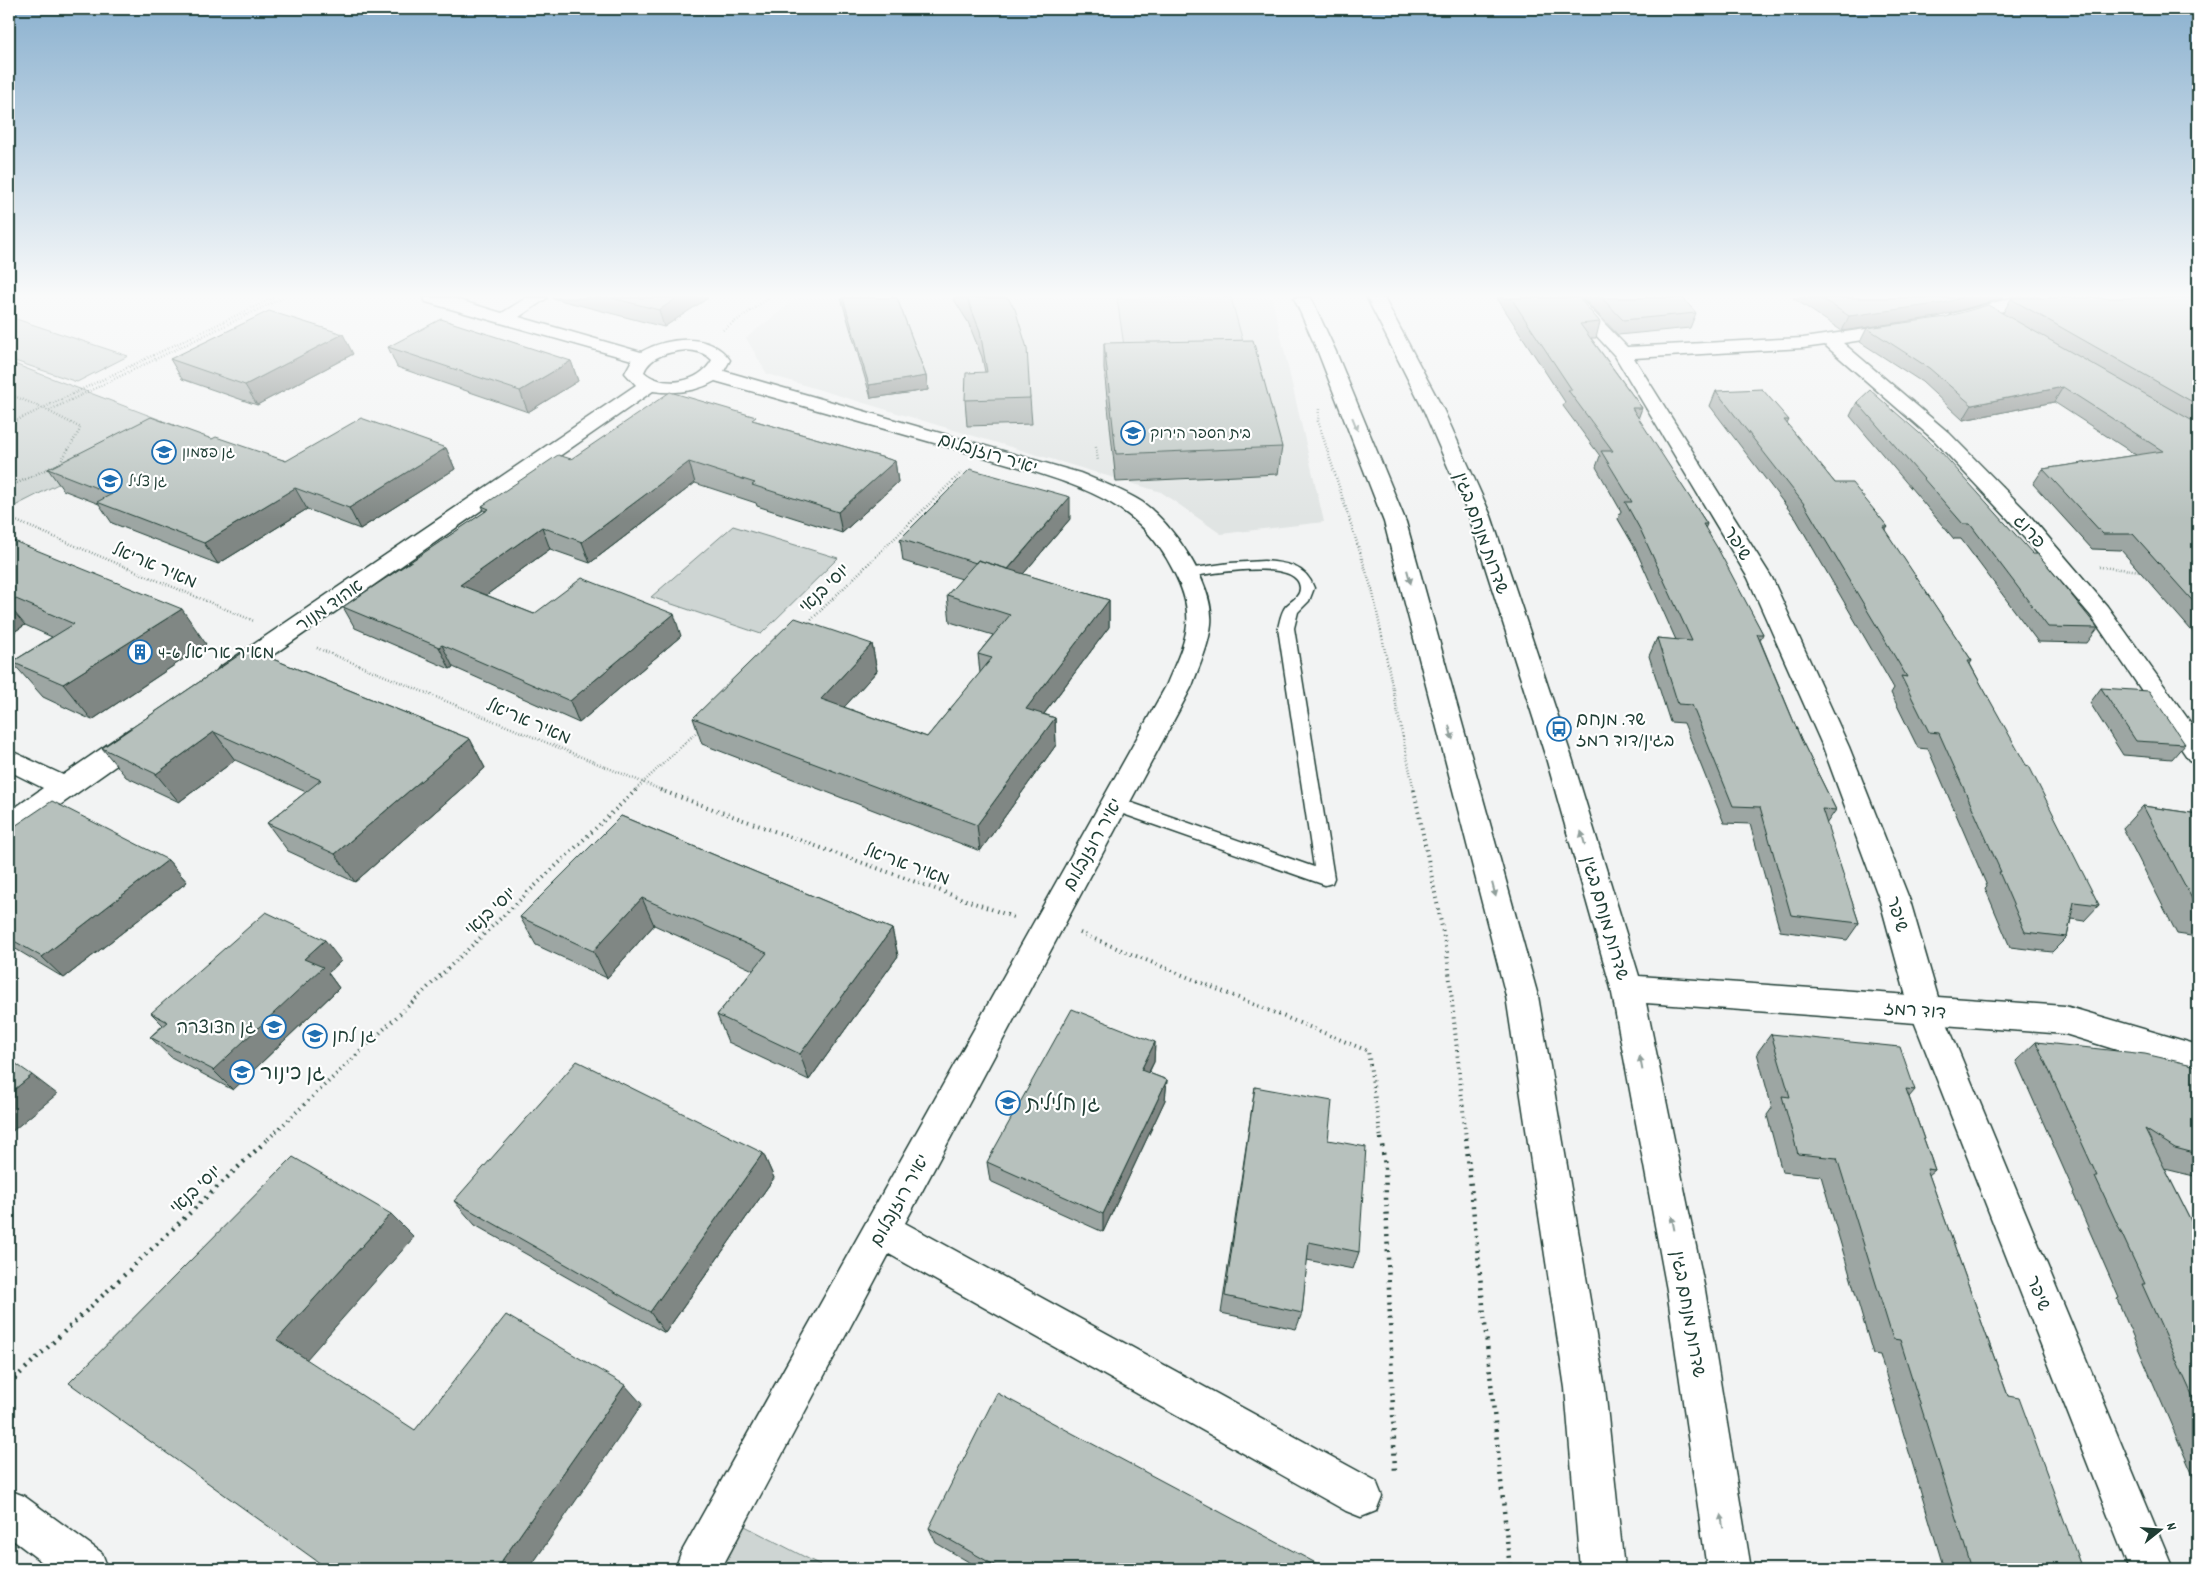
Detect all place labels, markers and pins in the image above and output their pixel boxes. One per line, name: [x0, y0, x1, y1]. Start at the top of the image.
school or university icon: בית הספר הירוק: [1120, 420, 1146, 446]
place label: בית הספר הירוק: [1150, 424, 1251, 446]
school or university icon: גן פעמון: [151, 439, 177, 465]
place label: גן פעמון: [182, 443, 235, 465]
school or university icon: גן צליל: [97, 468, 123, 494]
place label: גן צליל: [128, 472, 167, 494]
building icon: מאיר אריאל 4-6: [127, 639, 153, 665]
place label: מאיר אריאל 4-6: [158, 642, 275, 667]
place label: שד. מנחם בגין/דוד רמז: [1576, 709, 1674, 755]
bus stop icon: שד. מנחם בגין/דוד רמז: [1546, 716, 1572, 742]
school or university icon: גן חצוצרה: [261, 1014, 287, 1040]
place label: גן חצוצרה: [177, 1017, 256, 1042]
school or university icon: גן לחן: [302, 1023, 328, 1049]
place label: גן לחן: [332, 1026, 376, 1051]
school or university icon: גן כינור: [229, 1059, 255, 1085]
place label: גן כינור: [260, 1060, 325, 1090]
school or university icon: גן חלילית: [995, 1090, 1021, 1116]
place label: גן חלילית: [1025, 1091, 1100, 1121]

